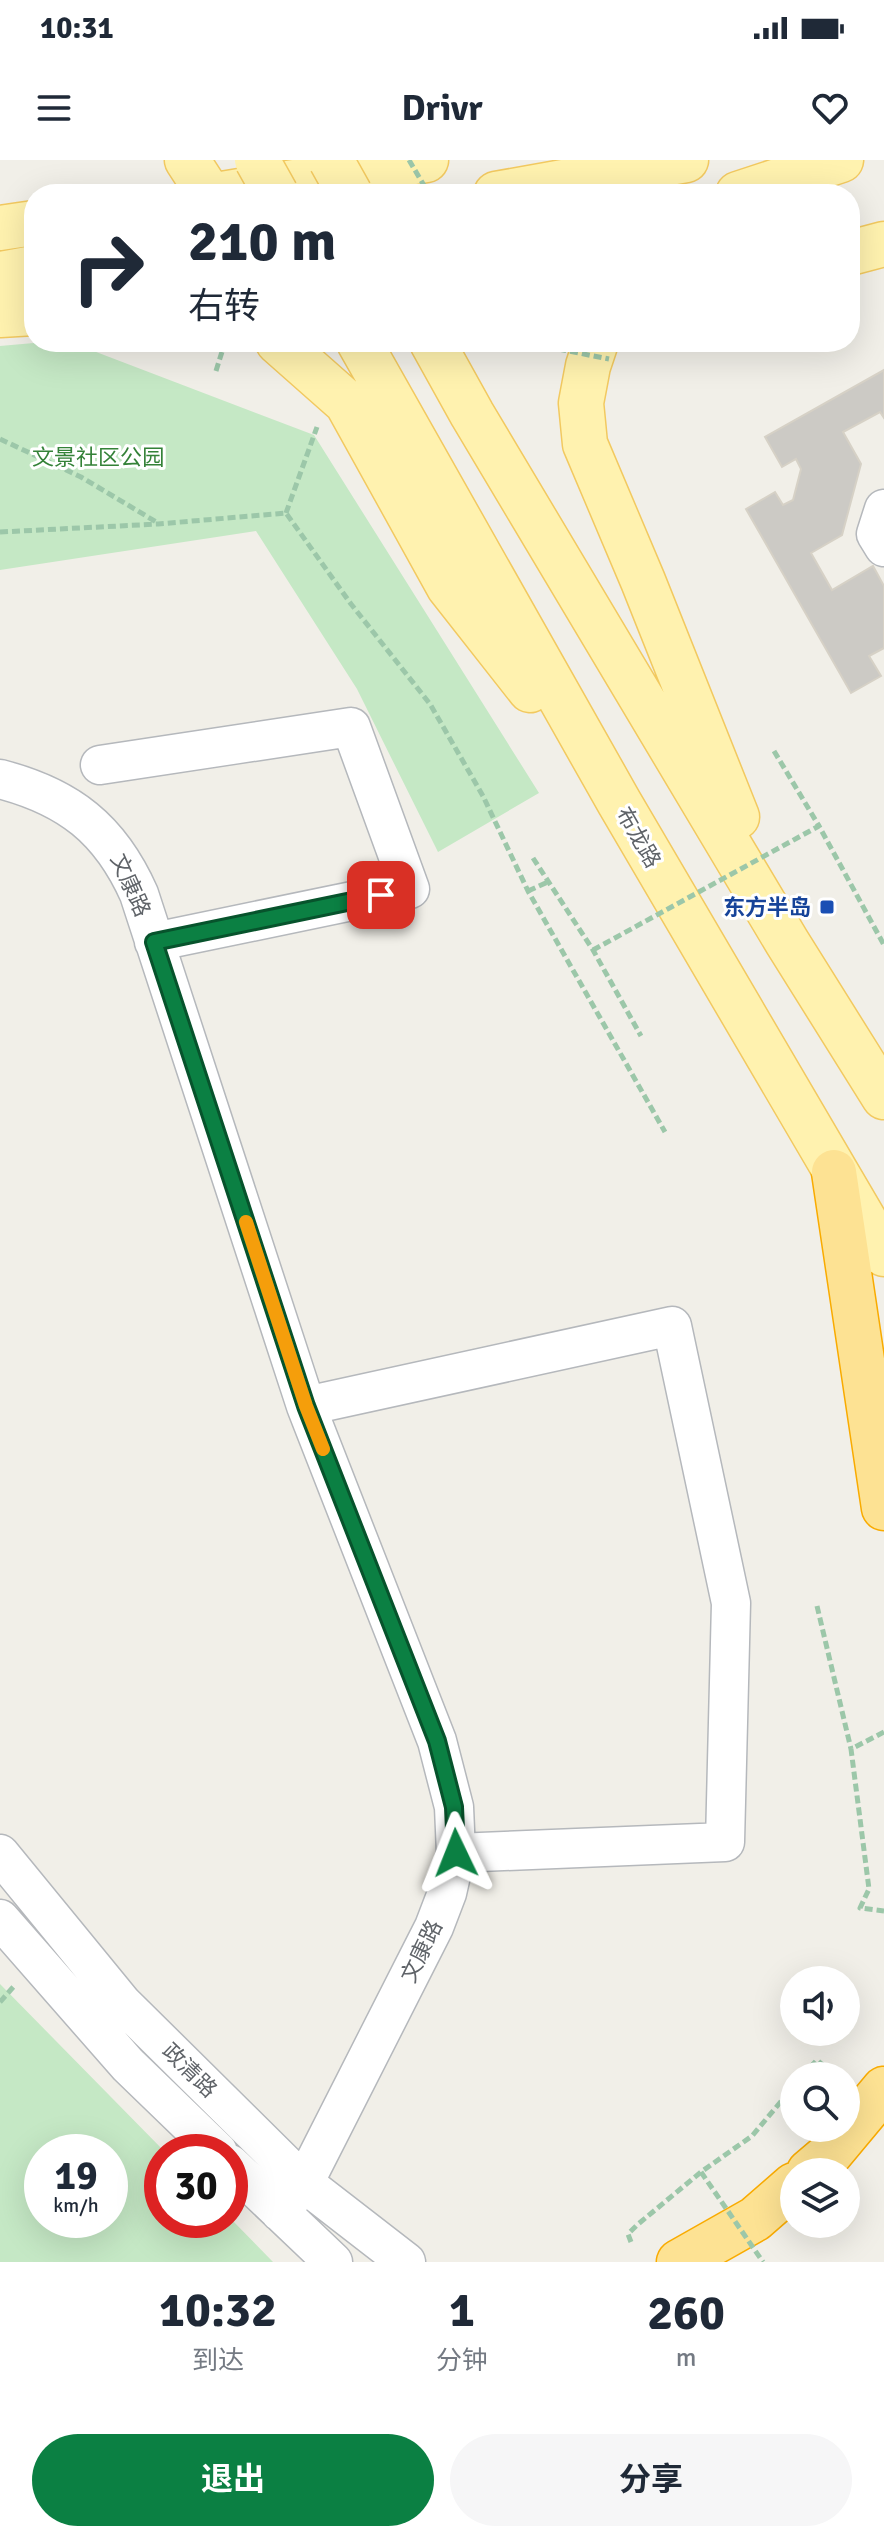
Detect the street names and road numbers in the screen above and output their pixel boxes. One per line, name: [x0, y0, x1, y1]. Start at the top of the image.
street label: 布龙路: [610, 802, 667, 873]
street label: 文康路: [105, 850, 156, 921]
street label: 文康路: [395, 1916, 448, 1987]
street label: 政清路: [157, 2038, 223, 2103]

